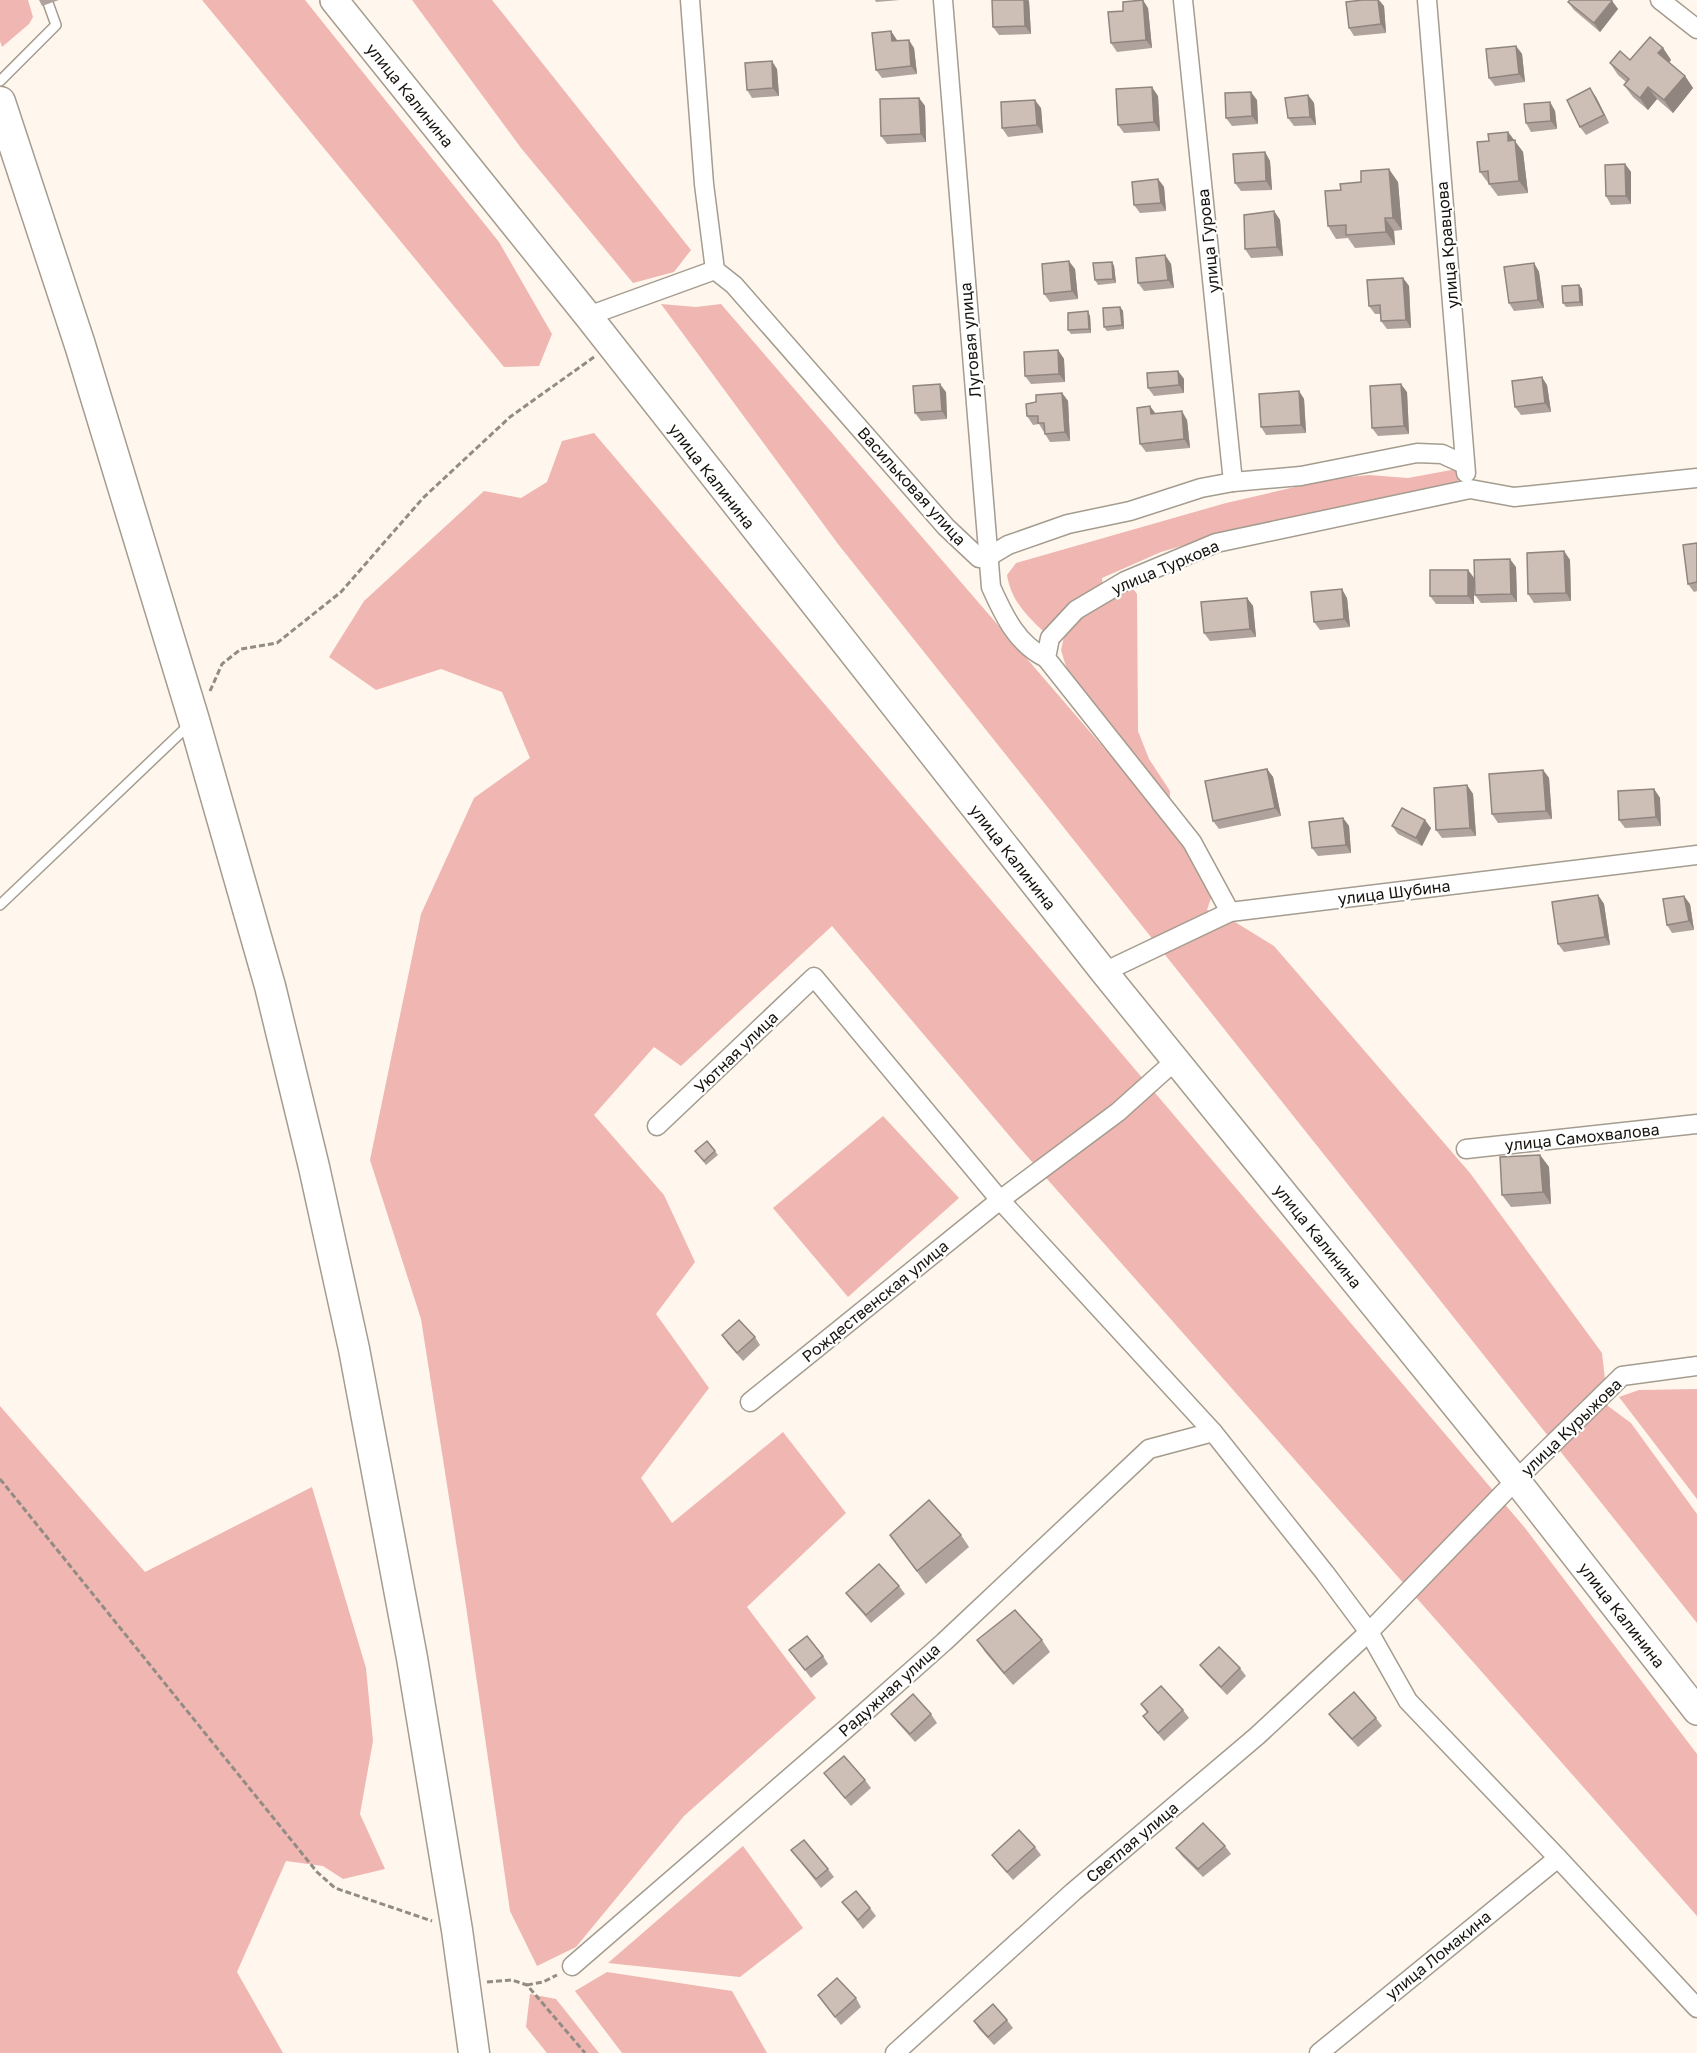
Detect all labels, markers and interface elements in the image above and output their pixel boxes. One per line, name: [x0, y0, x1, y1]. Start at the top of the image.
street label: улица Калинина: [362, 39, 458, 151]
street label: улица Кравцова: [1431, 181, 1463, 309]
street label: улица Гурова: [1193, 188, 1223, 294]
street label: Луговая улица: [955, 282, 985, 398]
street label: улица Калинина: [665, 419, 759, 533]
street label: Васильковая улица: [854, 423, 970, 549]
street label: улица Туркова: [1108, 535, 1222, 599]
street label: улица Калинина: [966, 800, 1060, 914]
street label: улица Шубина: [1336, 875, 1452, 909]
street label: Уютная улица: [690, 1007, 782, 1097]
street label: улица Самохвалова: [1504, 1119, 1660, 1155]
street label: улица Калинина: [1270, 1180, 1366, 1292]
street label: Рождественская улица: [798, 1236, 952, 1366]
street label: улица Курыжова: [1517, 1374, 1625, 1480]
street label: улица Калинина: [1575, 1558, 1669, 1672]
street label: Радужная улица: [834, 1639, 944, 1741]
street label: Светлая улица: [1082, 1797, 1182, 1887]
street label: улица Ломакина: [1381, 1906, 1495, 2004]

